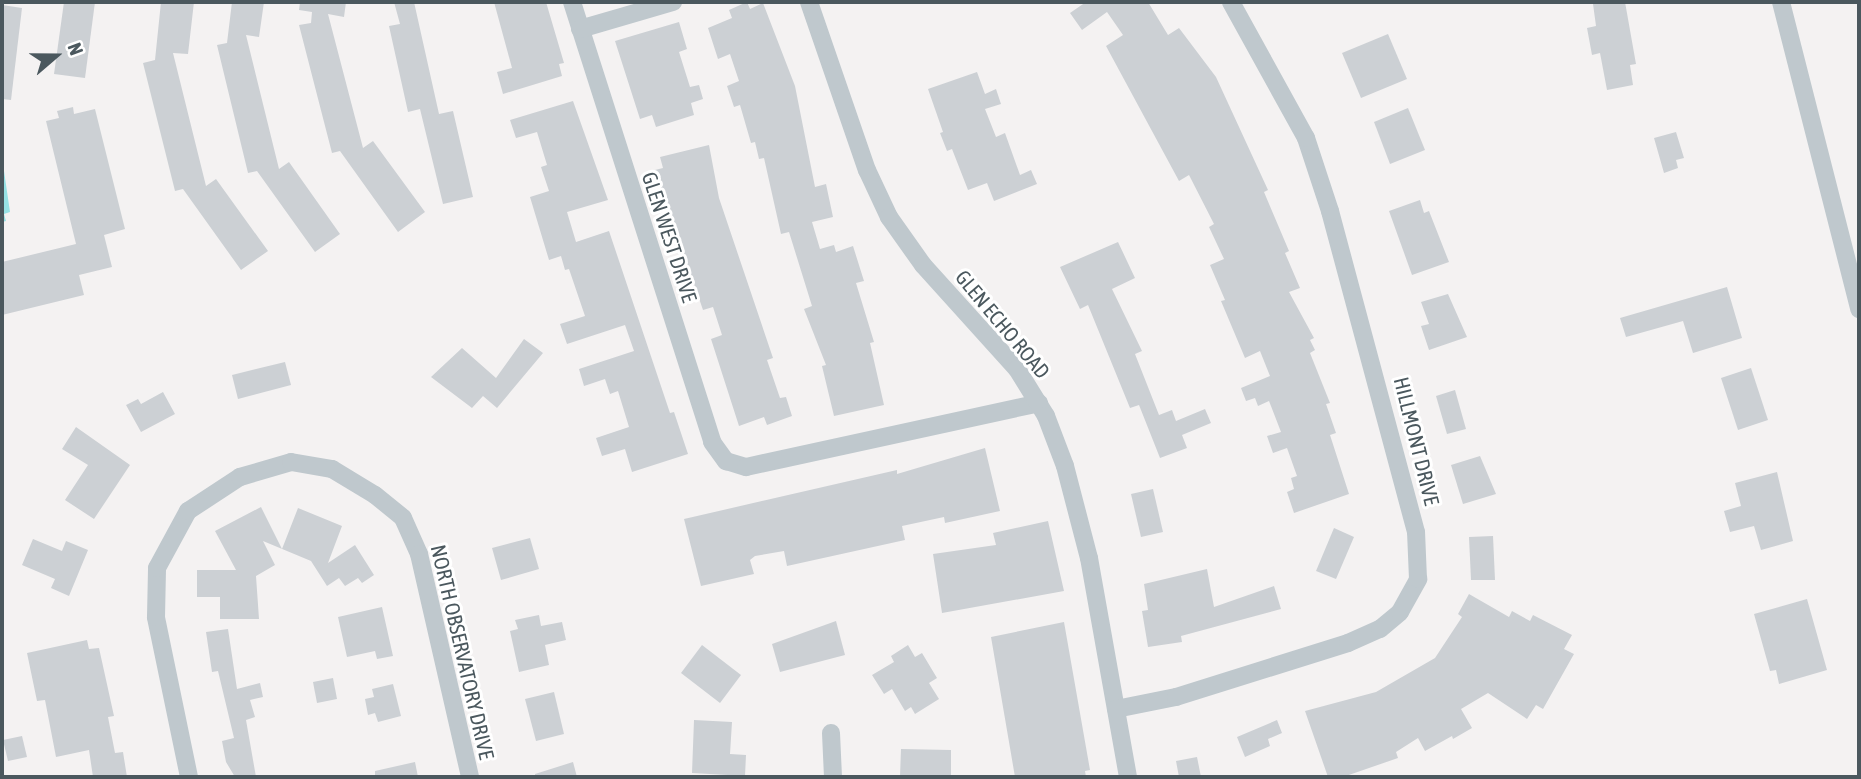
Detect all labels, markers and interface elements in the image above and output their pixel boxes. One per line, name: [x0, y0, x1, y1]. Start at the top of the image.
north arrow: [21, 21, 91, 91]
text: N: [63, 40, 88, 58]
street label: GLEN WEST DRIVE: [637, 169, 703, 305]
street label: GLEN ECHO ROAD: [950, 265, 1056, 383]
street label: HILLMONT DRIVE: [1389, 374, 1445, 508]
street label: NORTH OBSERVATORY DRIVE: [426, 542, 500, 762]

